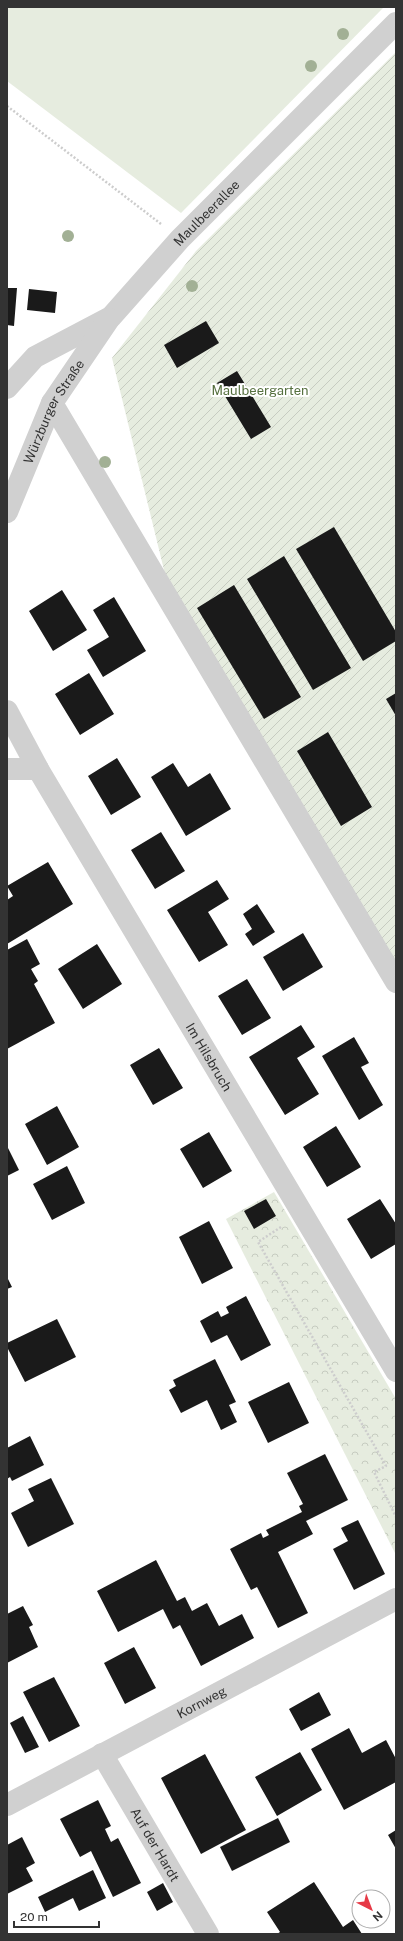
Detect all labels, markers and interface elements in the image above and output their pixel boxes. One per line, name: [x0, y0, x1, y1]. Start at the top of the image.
street label: Maulbeerallee: [171, 177, 243, 249]
street label: Würzburger Straße: [21, 357, 87, 466]
park label: Maulbeergarten: [211, 383, 309, 398]
street label: Im Hilsbruch: [183, 1020, 235, 1094]
street label: Kornweg: [174, 1683, 229, 1722]
street label: Auf der Hardt: [127, 1805, 182, 1884]
north arrow: [351, 1889, 391, 1929]
scale bar: [14, 1903, 99, 1929]
text: N: [370, 1909, 385, 1924]
text: 20 m: [20, 1910, 48, 1924]

